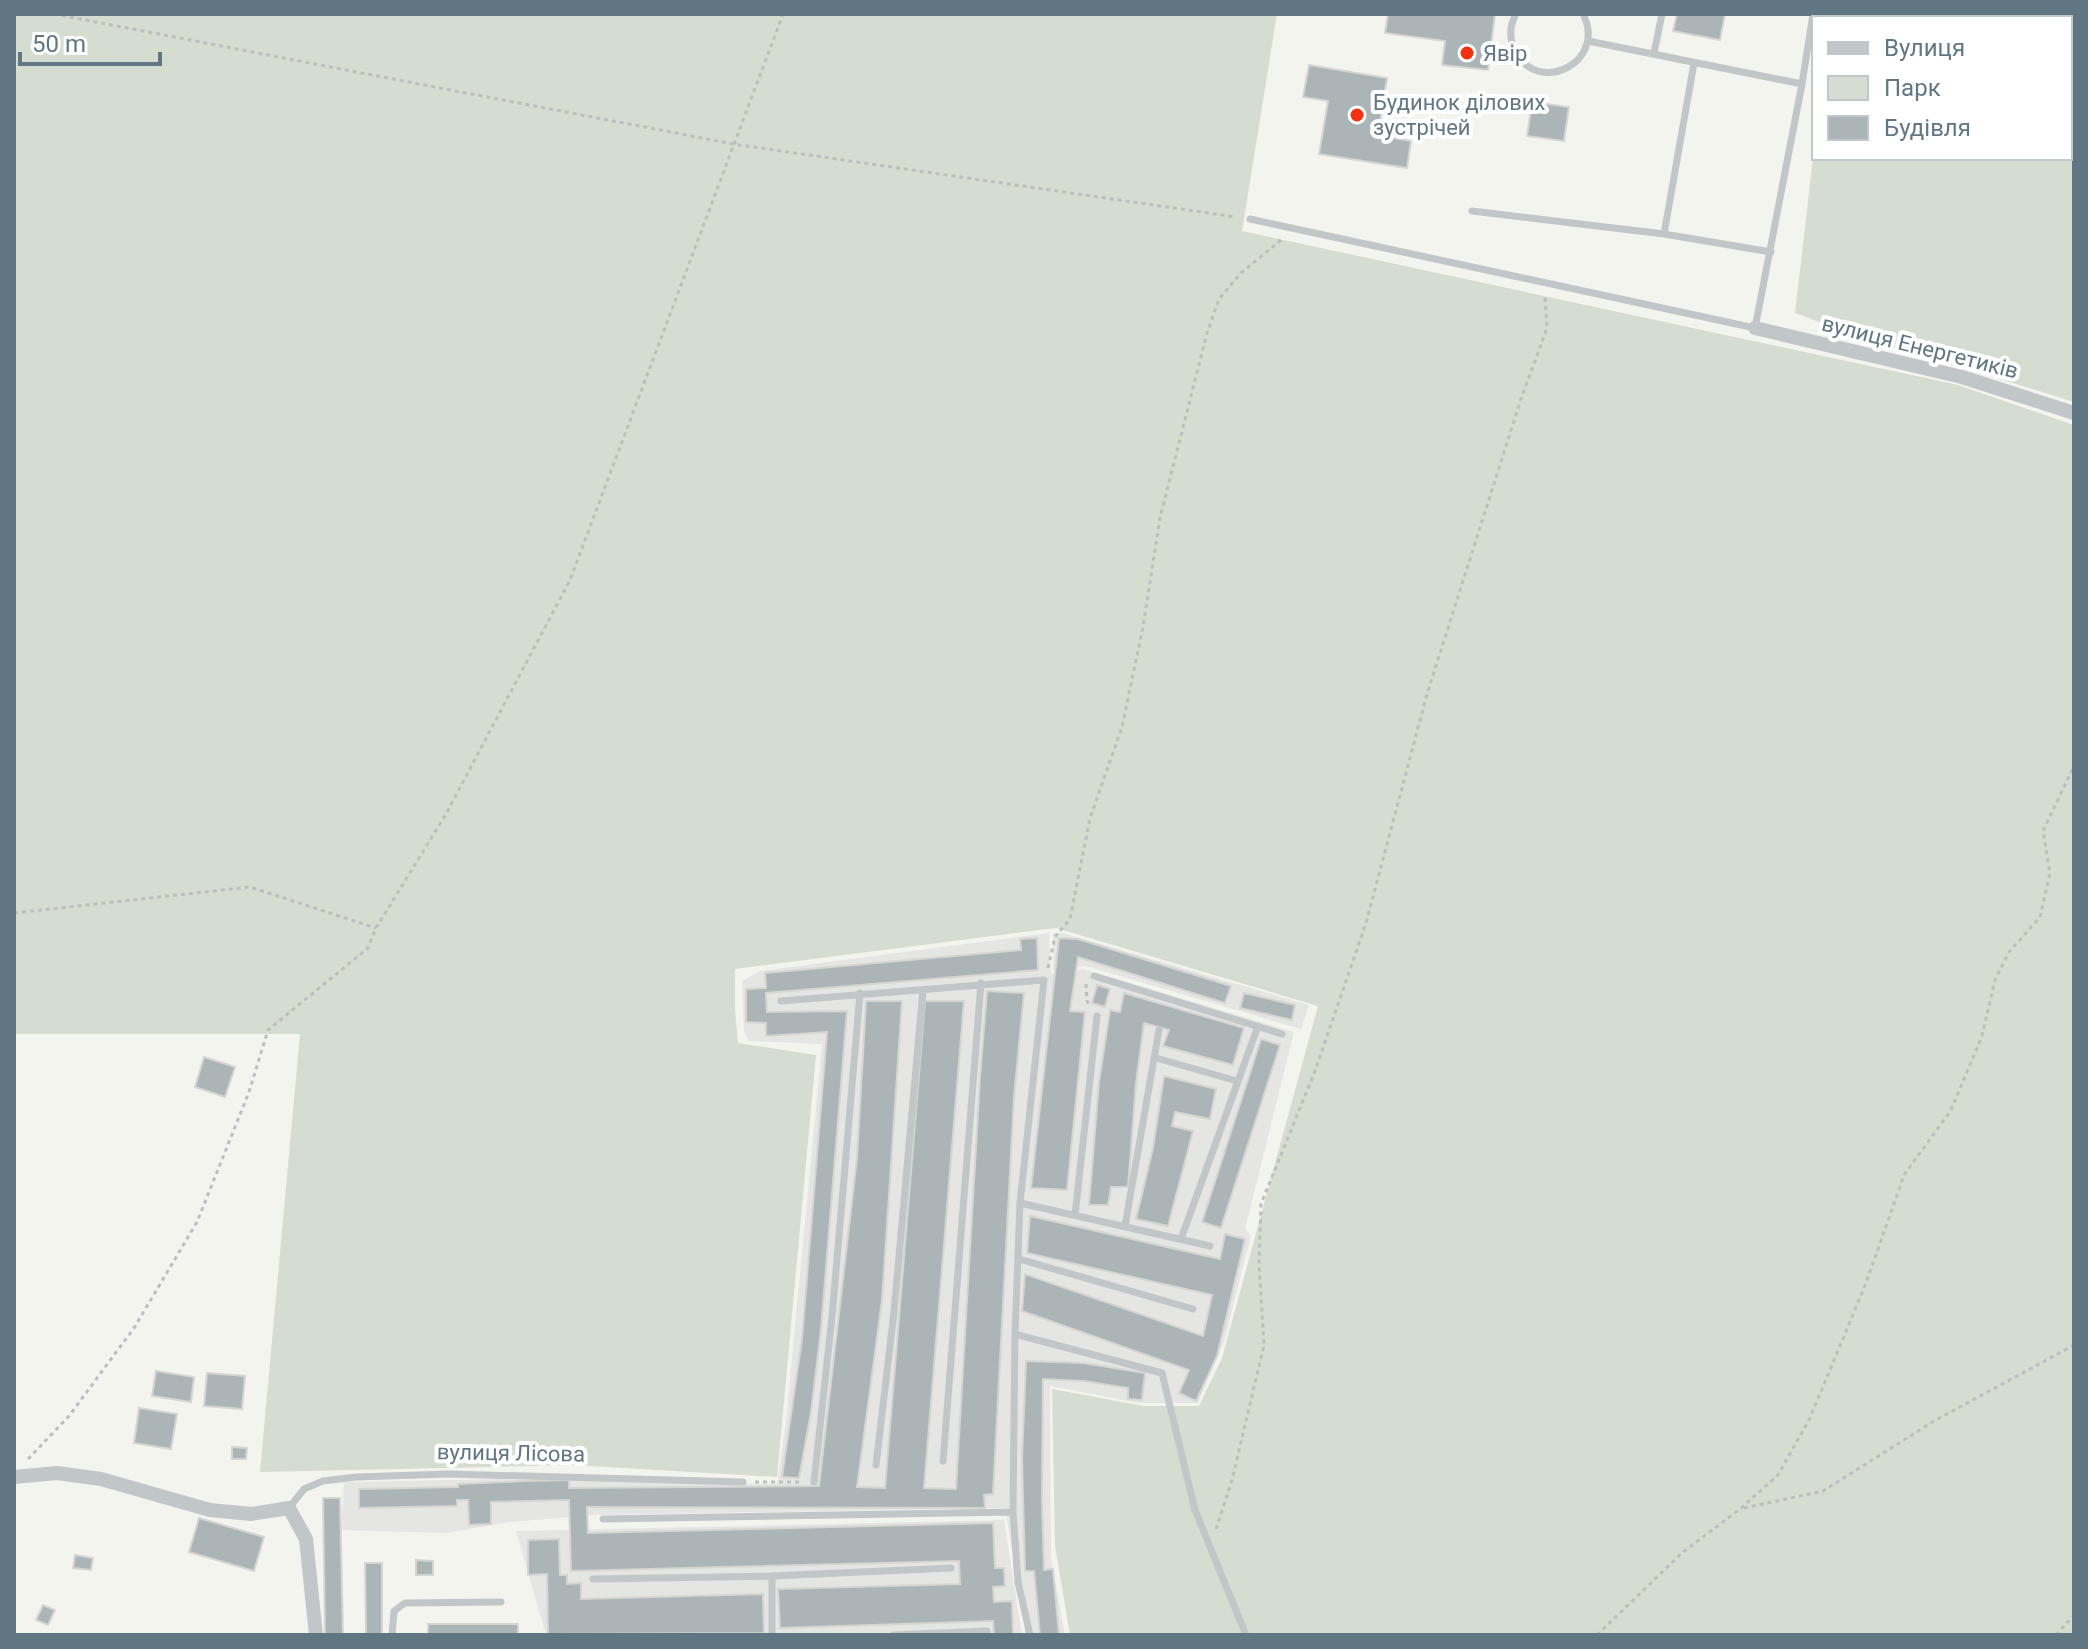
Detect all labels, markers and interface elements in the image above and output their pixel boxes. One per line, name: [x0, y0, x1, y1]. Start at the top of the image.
scale bar: [20, 16, 160, 66]
legend: [1812, 16, 2072, 160]
text: 50 m: [32, 30, 86, 58]
text: Вулиця: [1884, 34, 1965, 62]
place label: Явір: [1483, 41, 1527, 66]
marker: Явір: [1458, 44, 1476, 62]
text: Парк: [1884, 74, 1941, 102]
place label: Будинок ділових зустрічей: [1373, 90, 1545, 140]
marker: Будинок ділових зустрічей: [1348, 106, 1366, 124]
text: Будівля: [1884, 114, 1971, 142]
street label: вулиця Енергетиків: [1819, 311, 2021, 383]
street label: вулиця Лісова: [437, 1439, 585, 1467]

